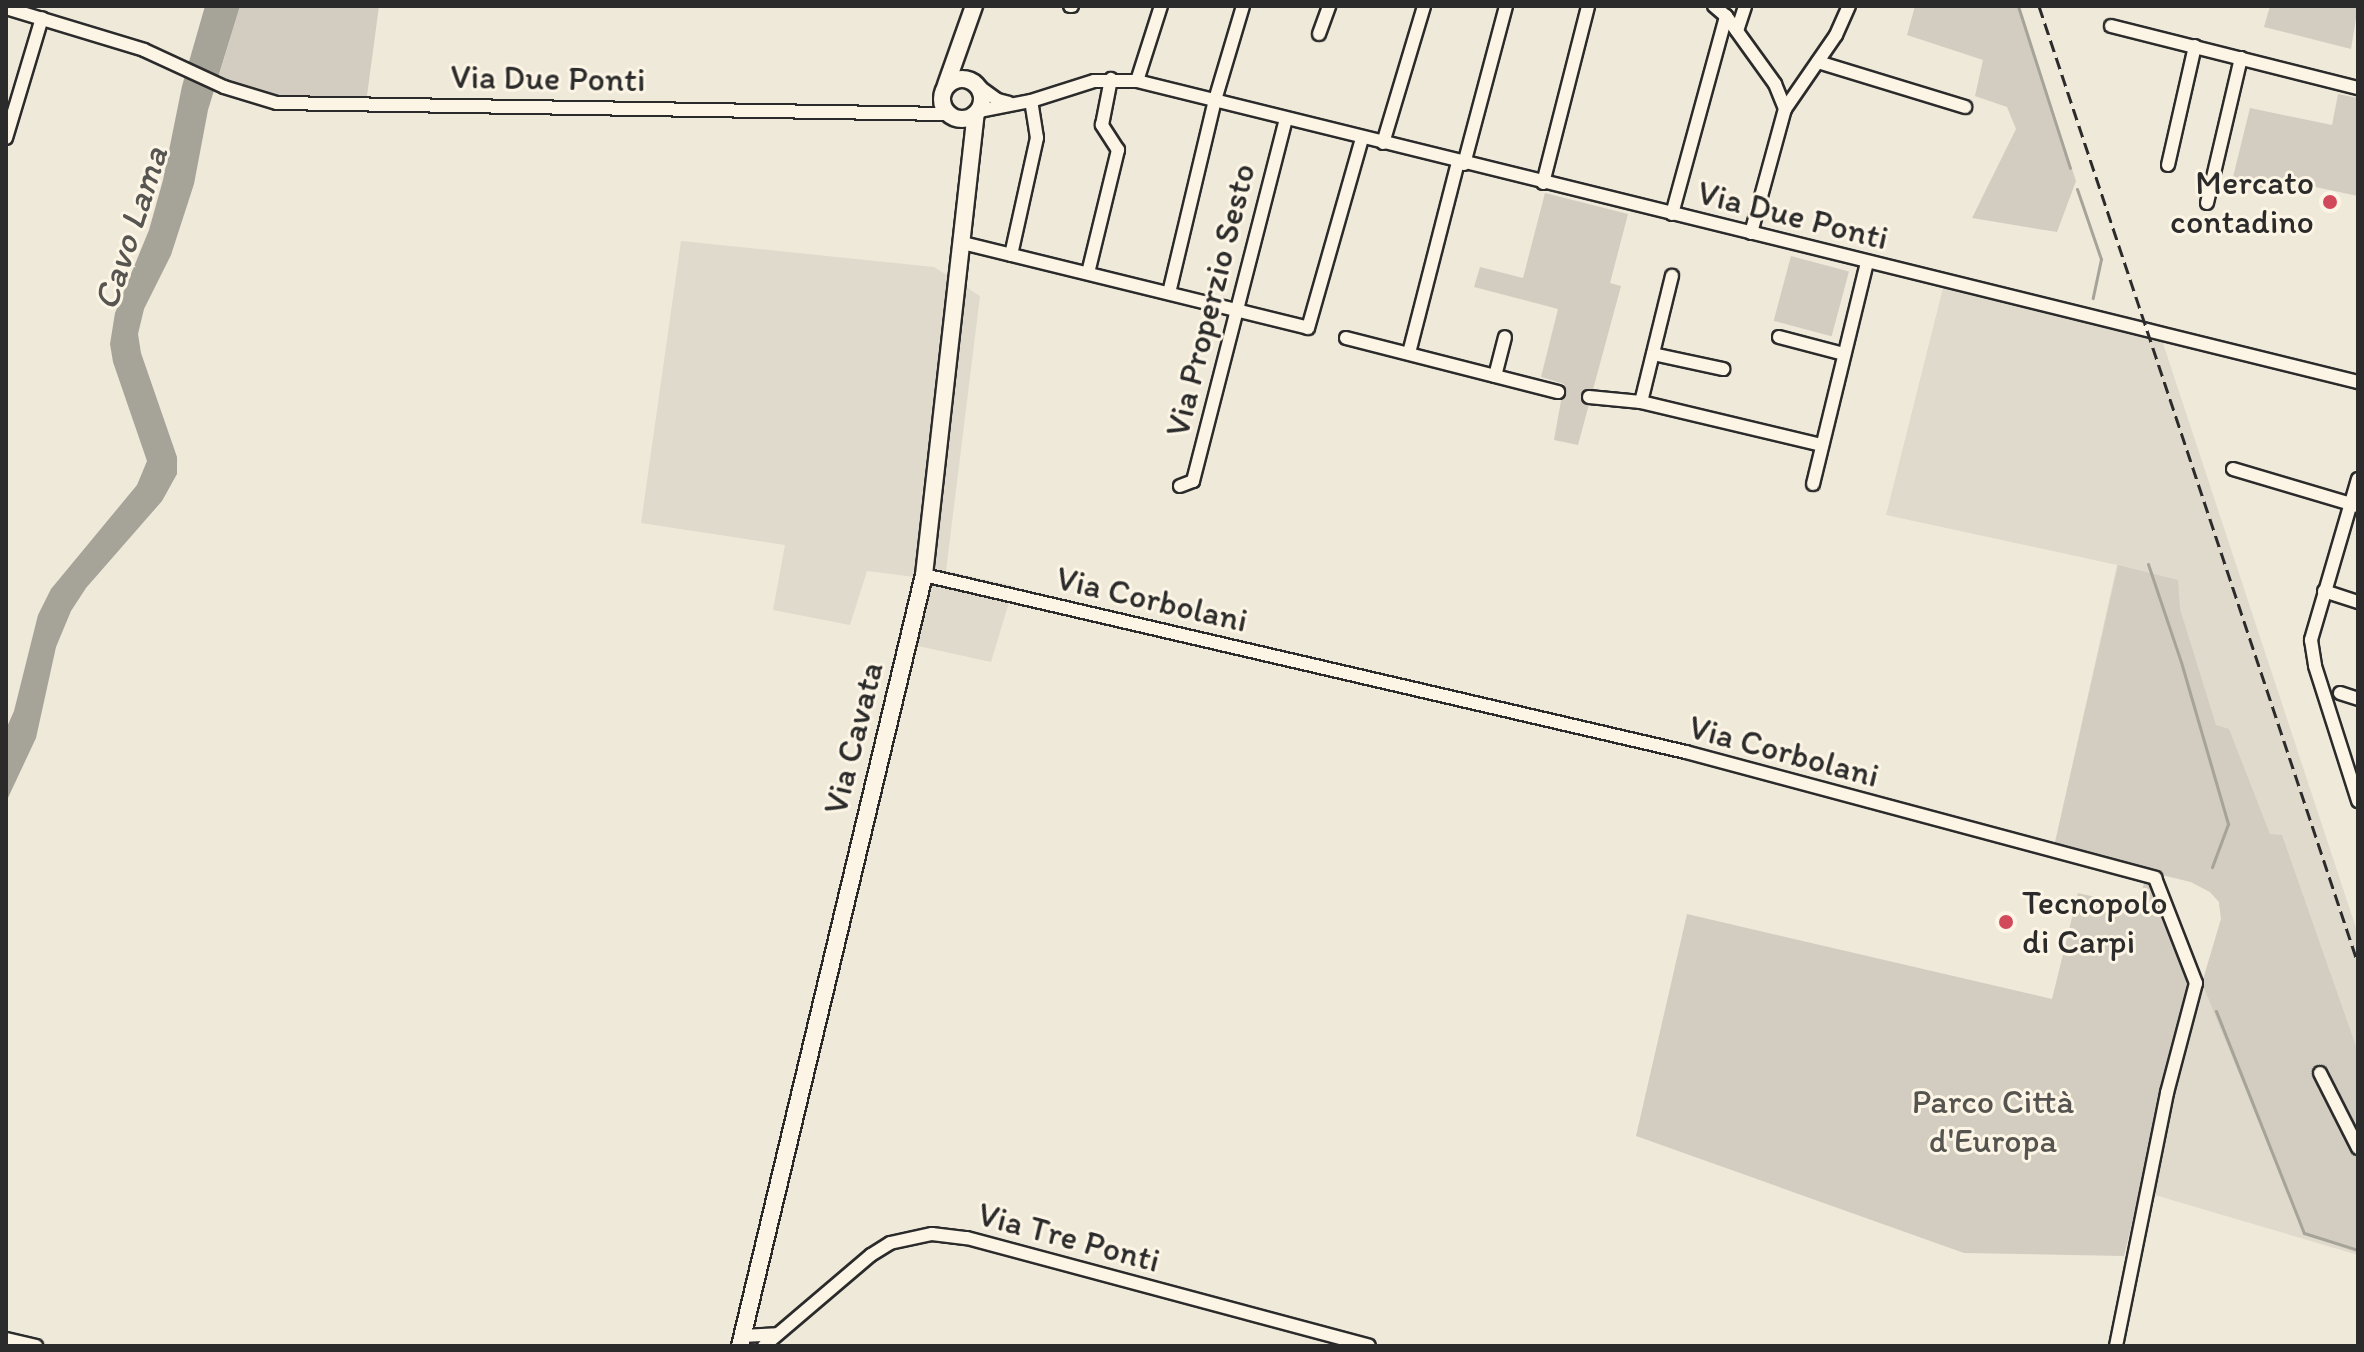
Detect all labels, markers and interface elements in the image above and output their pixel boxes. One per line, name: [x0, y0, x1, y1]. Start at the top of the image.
street label: Via Due Ponti: [450, 56, 646, 100]
water label: Cavo Lama: [83, 141, 177, 315]
street label: Via Properzio Sesto: [1156, 159, 1264, 441]
place label: Mercato contadino: [2170, 162, 2314, 242]
street label: Via Due Ponti: [1694, 172, 1892, 258]
marker: Mercato contadino: [2321, 193, 2339, 211]
street label: Via Corbolani: [1052, 557, 1252, 641]
street label: Via Cavata: [814, 658, 892, 818]
street label: Via Corbolani: [1684, 706, 1884, 796]
place label: Tecnopolo di Carpi: [2022, 882, 2168, 962]
marker: Tecnopolo di Carpi: [1997, 913, 2015, 931]
park label: Parco Città d'Europa: [1912, 1081, 2074, 1160]
street label: Via Tre Ponti: [975, 1194, 1163, 1280]

